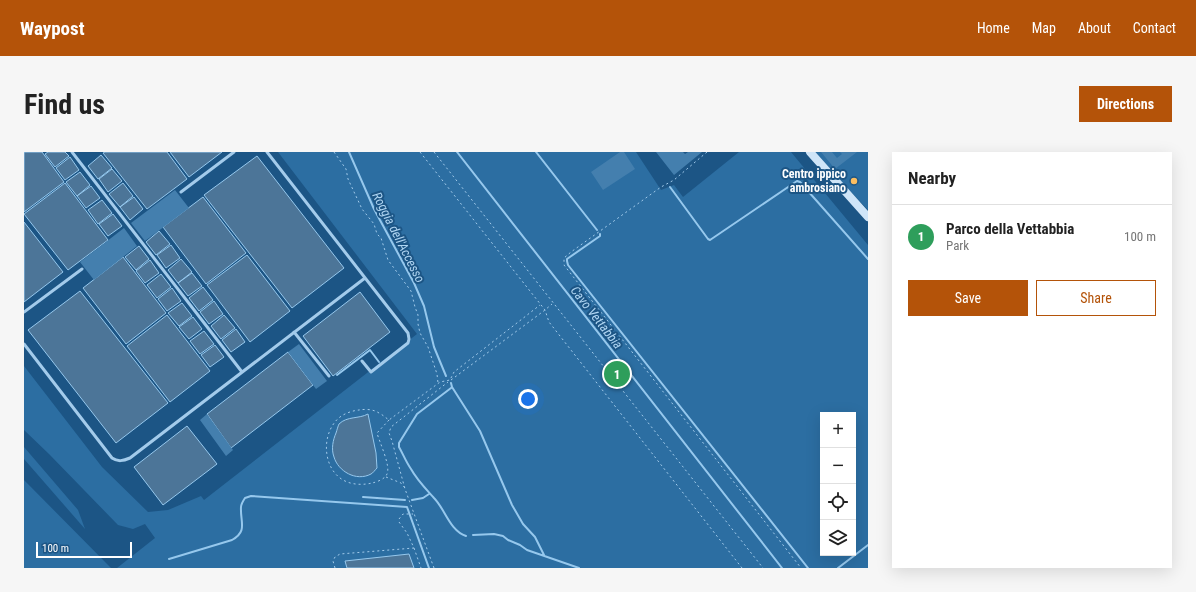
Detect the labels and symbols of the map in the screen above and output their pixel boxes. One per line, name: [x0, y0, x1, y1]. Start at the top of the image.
place label: Centro ippico ambrosiano: [782, 167, 846, 195]
marker: Centro ippico ambrosiano: [849, 176, 859, 186]
water label: Roggia dell'Accesso: [369, 190, 428, 285]
water label: Cavo Vettabbia: [568, 283, 626, 352]
pin: 1: [604, 359, 630, 389]
your location: [518, 389, 538, 409]
scale bar: [36, 540, 132, 559]

